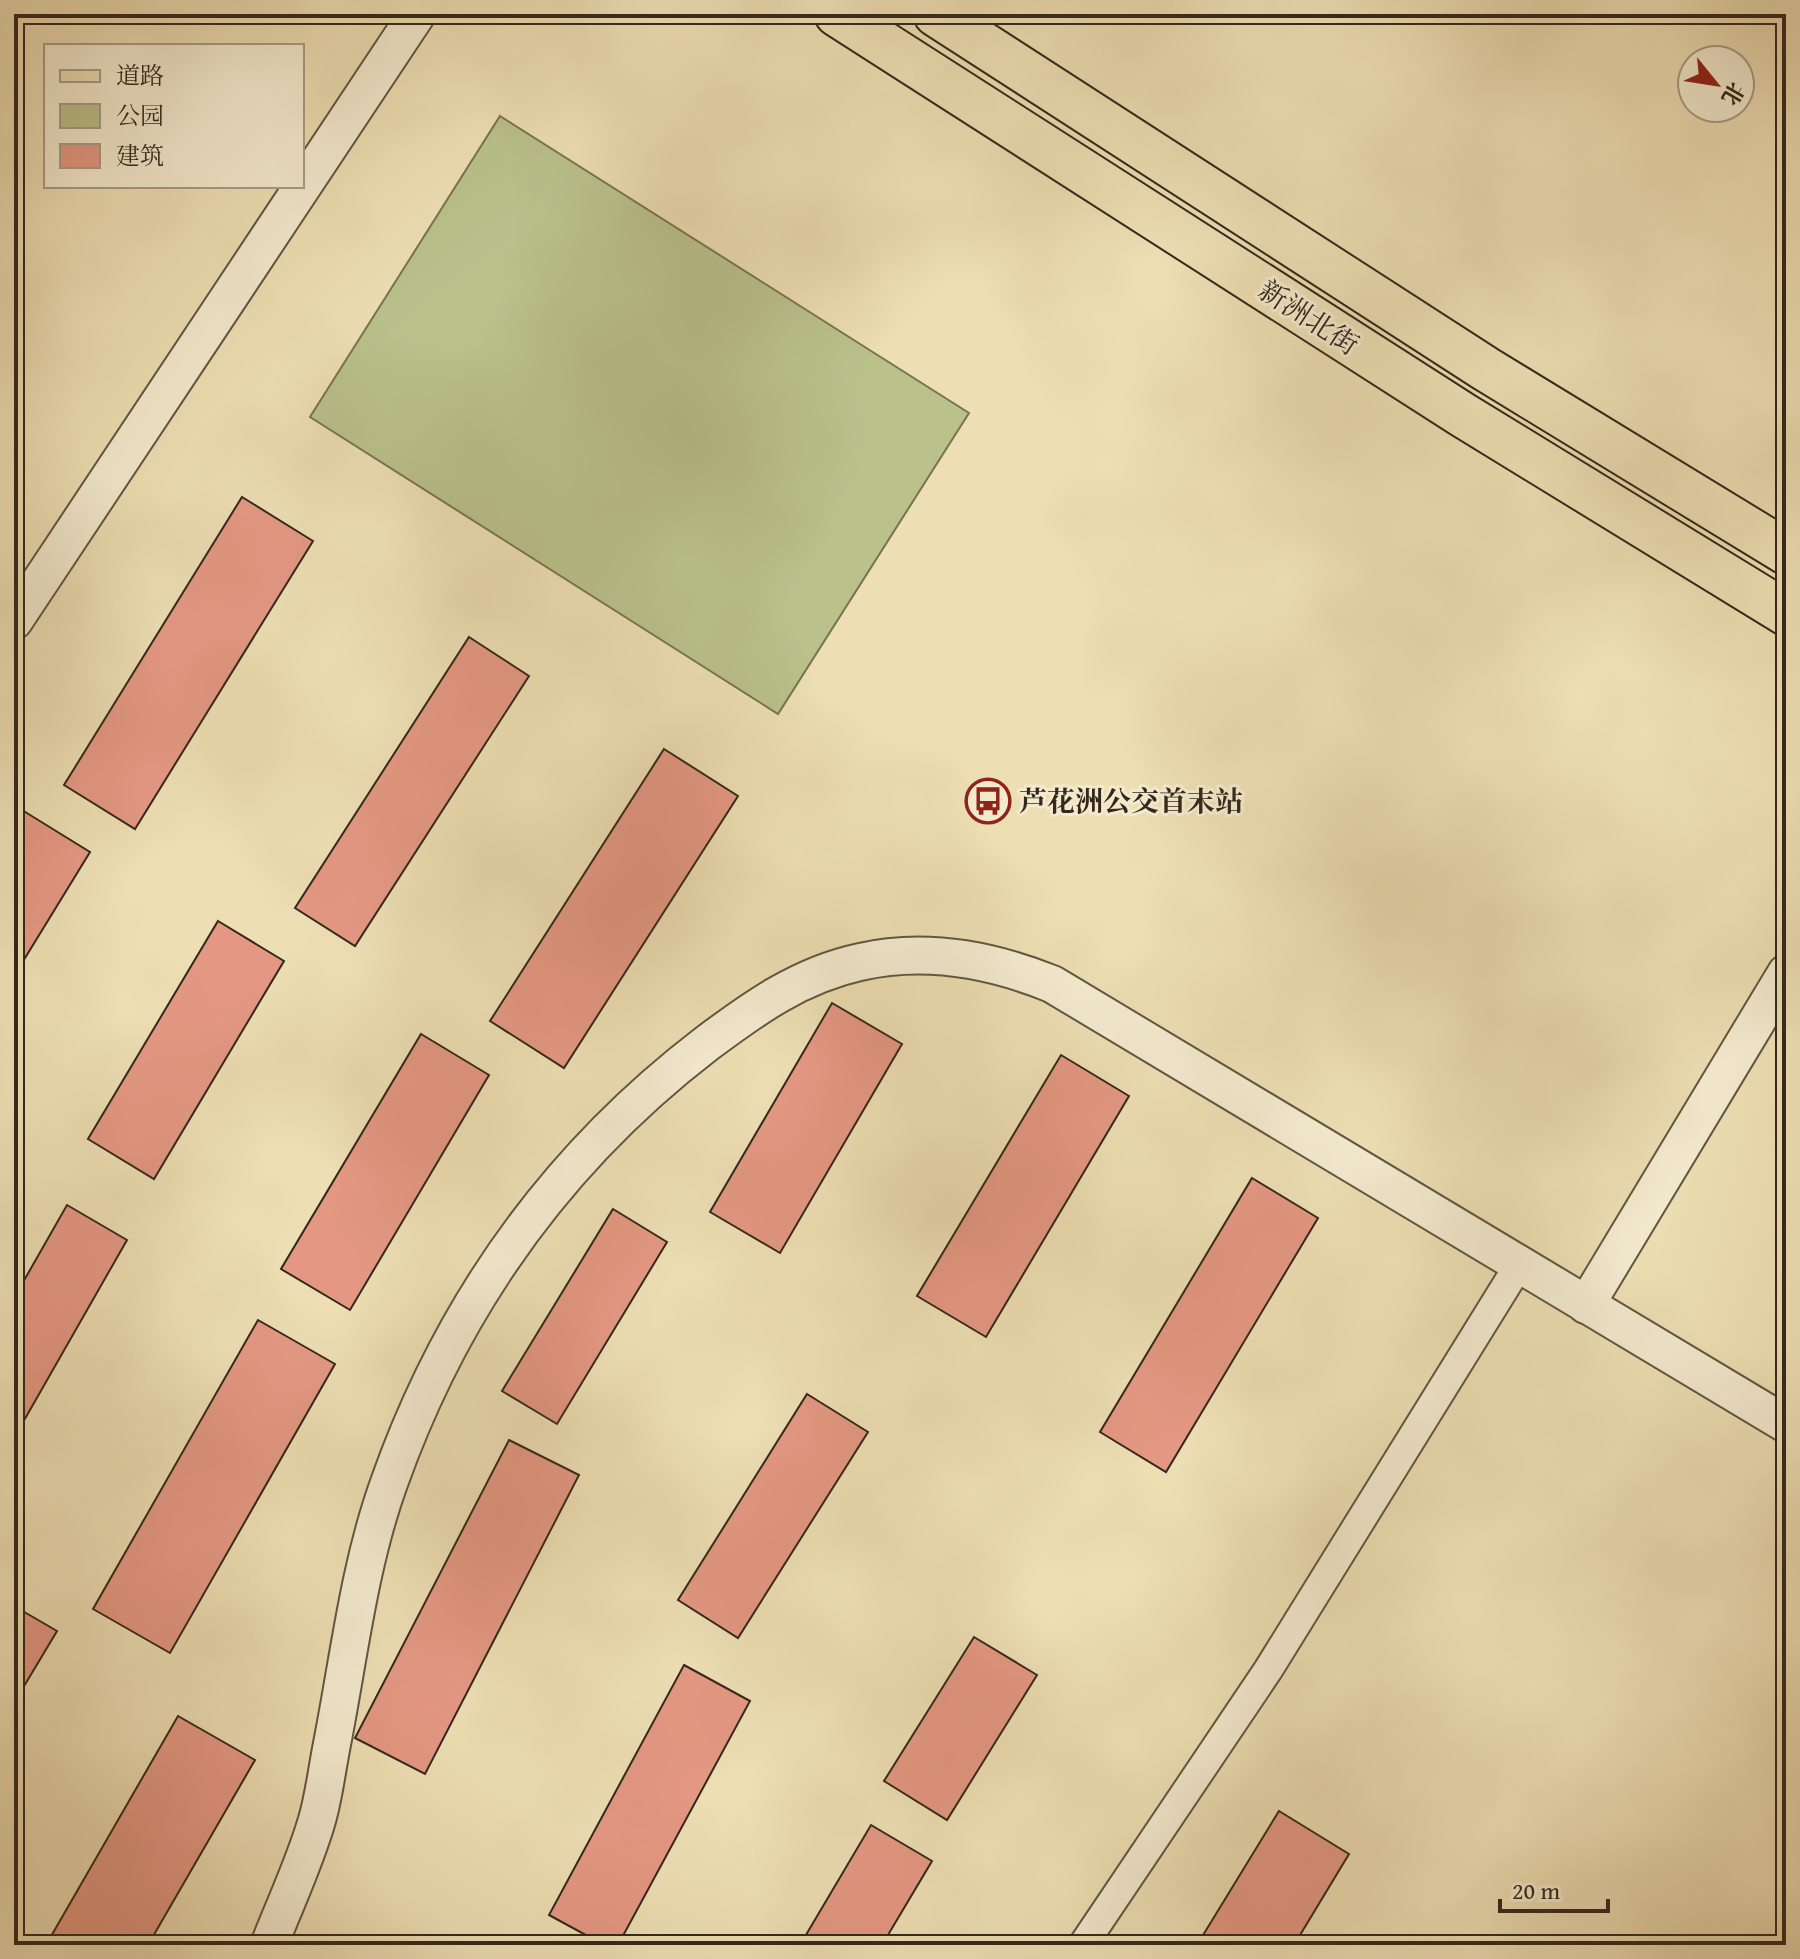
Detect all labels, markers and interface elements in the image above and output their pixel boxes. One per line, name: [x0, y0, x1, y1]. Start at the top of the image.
legend: [44, 44, 304, 188]
north arrow: [1676, 44, 1756, 124]
text: 道路: [116, 58, 164, 93]
text: 北: [1714, 76, 1753, 112]
text: 公园: [116, 98, 164, 133]
text: 建筑: [116, 138, 164, 173]
street label: 新洲北街: [1251, 269, 1367, 364]
bus stop icon: 芦花洲公交首末站: [964, 777, 1012, 825]
place label: 芦花洲公交首末站: [1019, 780, 1243, 821]
scale bar: [1500, 1863, 1608, 1913]
text: 20 m: [1512, 1873, 1560, 1908]

